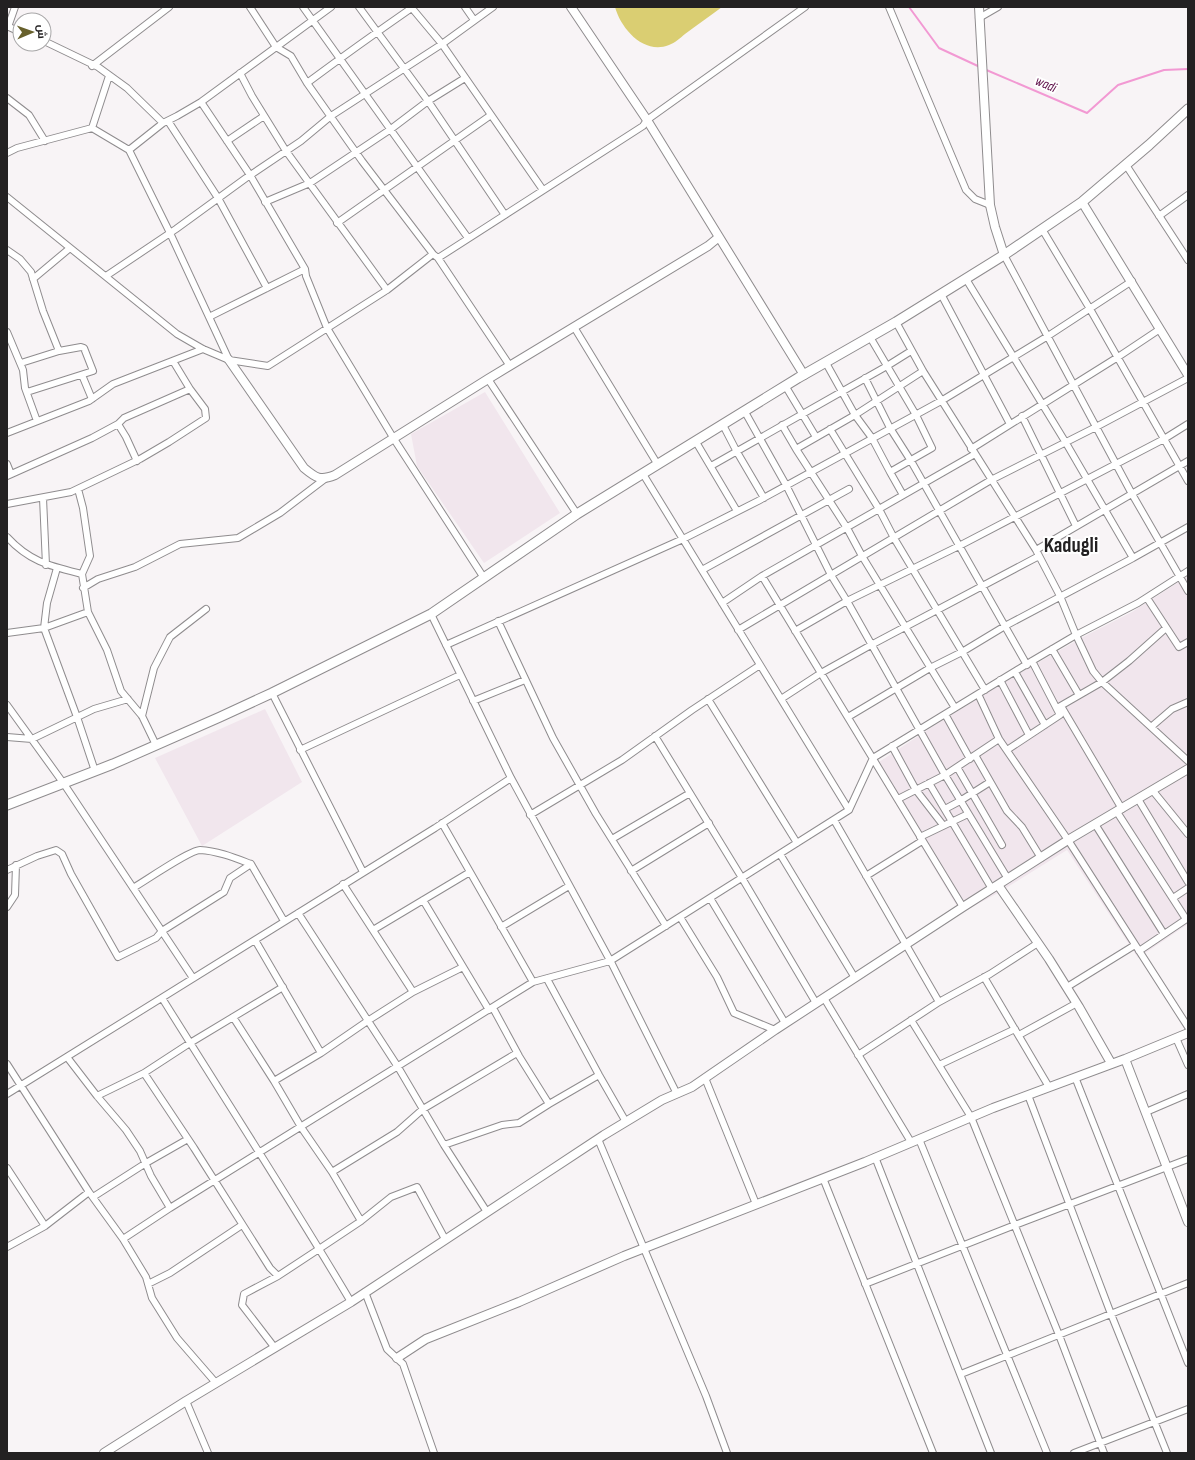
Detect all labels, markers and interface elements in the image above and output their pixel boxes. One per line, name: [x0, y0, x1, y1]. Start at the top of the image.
north arrow: [12, 12, 52, 52]
text: ش: [35, 24, 48, 39]
water label: wadi: [1033, 72, 1060, 96]
district label: Kadugli: [1044, 533, 1098, 558]

